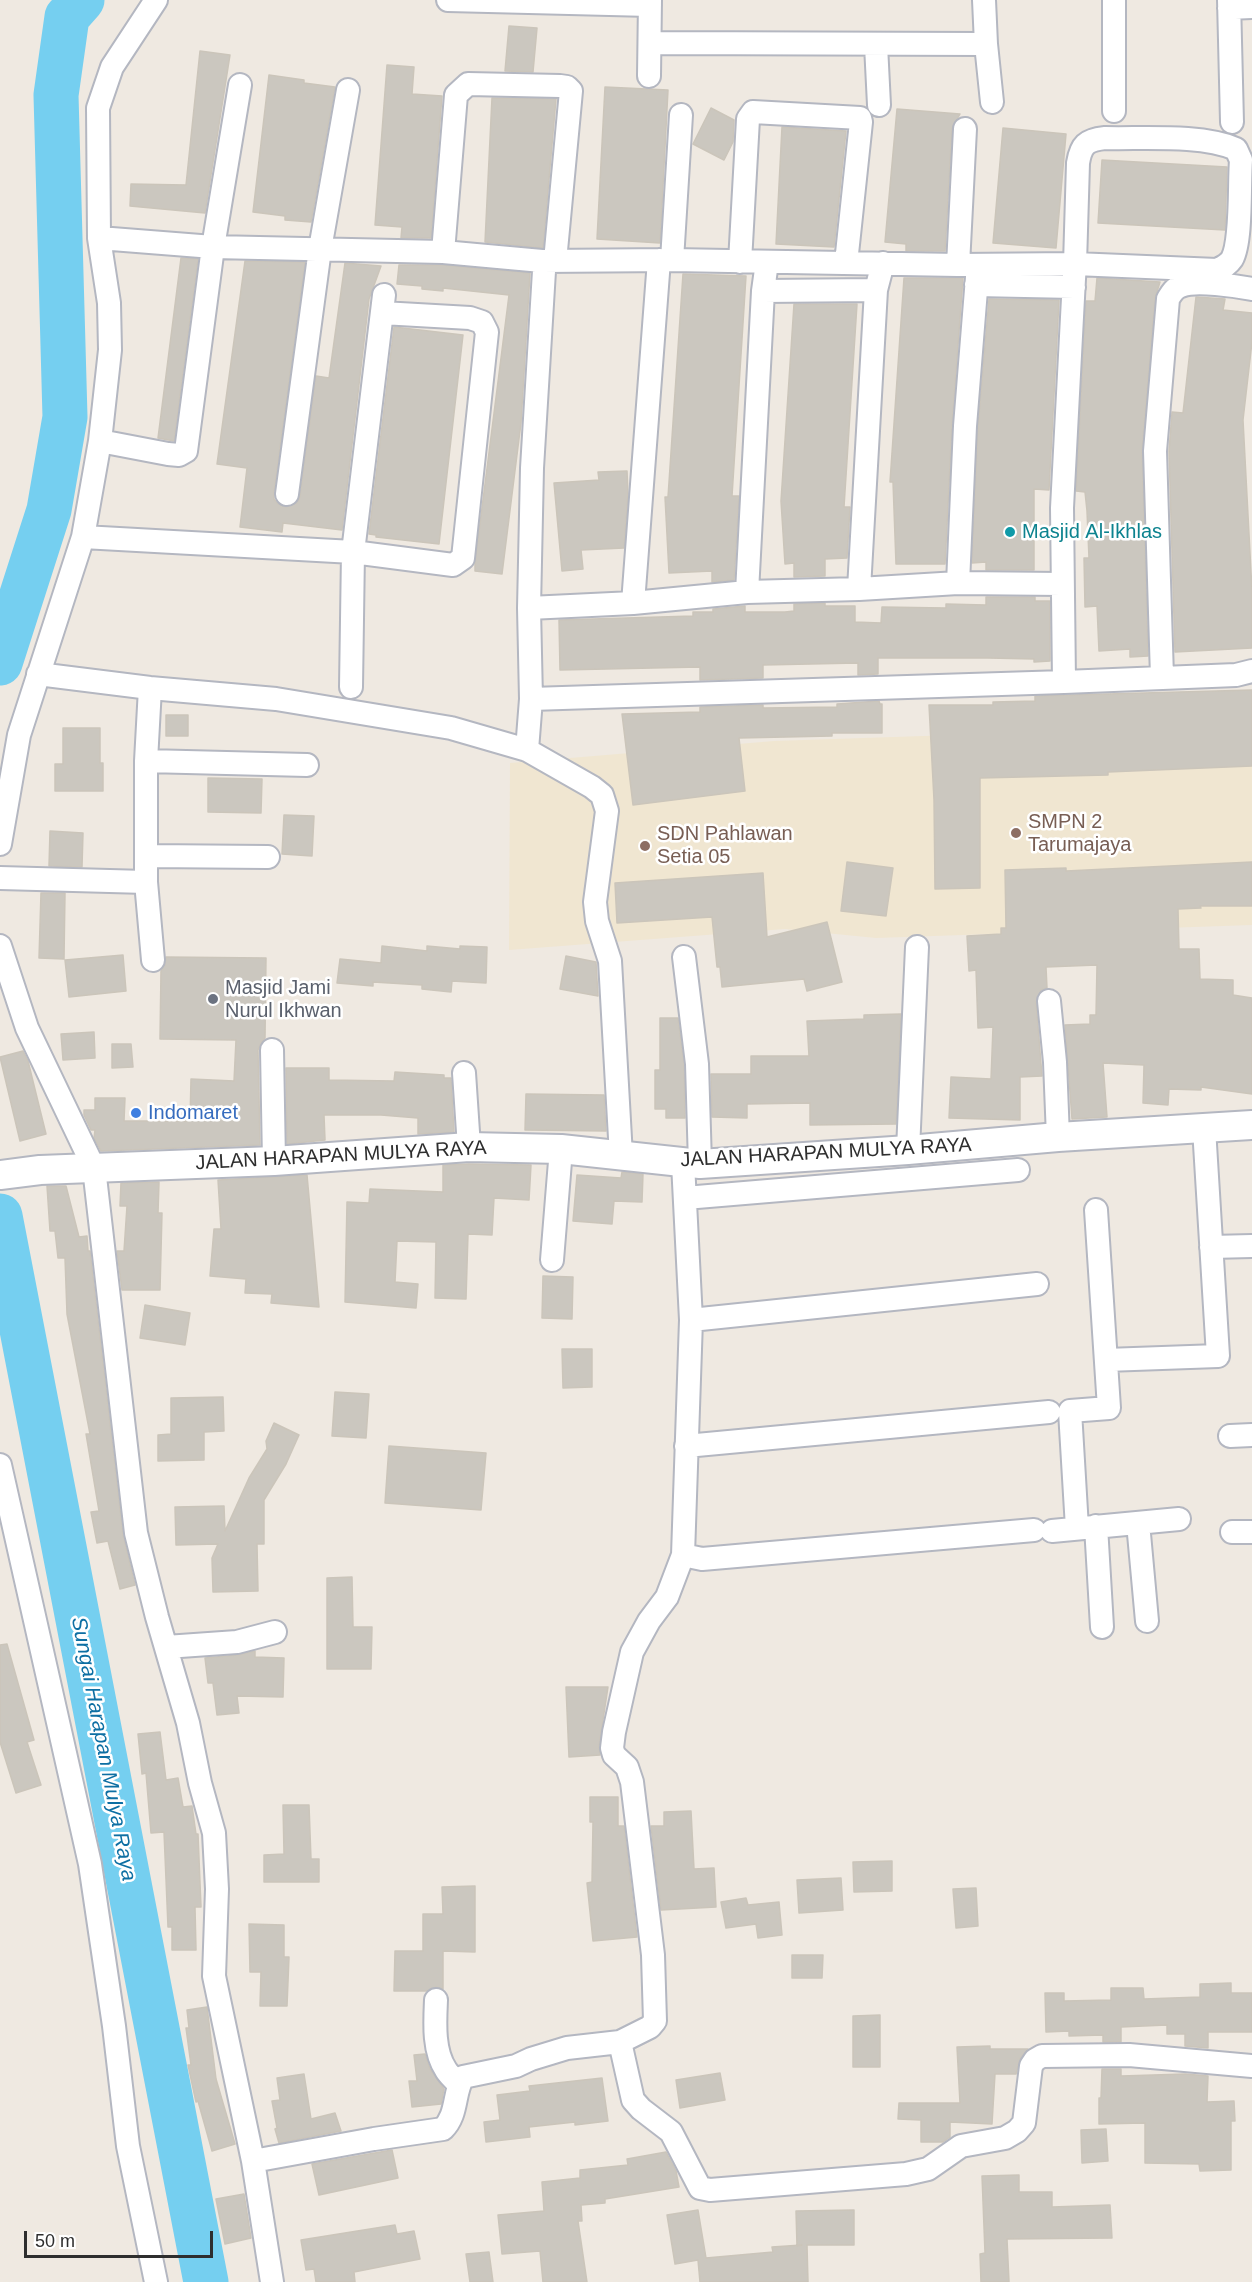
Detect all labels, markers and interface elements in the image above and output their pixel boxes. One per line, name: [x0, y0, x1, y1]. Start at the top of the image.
place label: Masjid Al-Ikhlas: [1022, 520, 1162, 544]
marker: Masjid Al-Ikhlas: [1003, 525, 1017, 539]
place label: SMPN 2 Tarumajaya: [1028, 810, 1131, 857]
place label: SDN Pahlawan Setia 05: [657, 822, 793, 869]
marker: SMPN 2 Tarumajaya: [1009, 826, 1023, 840]
marker: SDN Pahlawan Setia 05: [638, 839, 652, 853]
place label: Masjid Jami Nurul Ikhwan: [225, 976, 342, 1023]
marker: Masjid Jami Nurul Ikhwan: [206, 992, 220, 1006]
place label: Indomaret: [148, 1101, 238, 1125]
marker: Indomaret: [129, 1106, 143, 1120]
street label: JALAN HARAPAN MULYA RAYA: [680, 1133, 972, 1173]
street label: JALAN HARAPAN MULYA RAYA: [195, 1136, 487, 1176]
water label: Sungai Harapan Mulya Raya: [65, 1615, 141, 1883]
scale bar: [27, 2219, 216, 2257]
text: 50 m: [35, 2231, 75, 2251]

